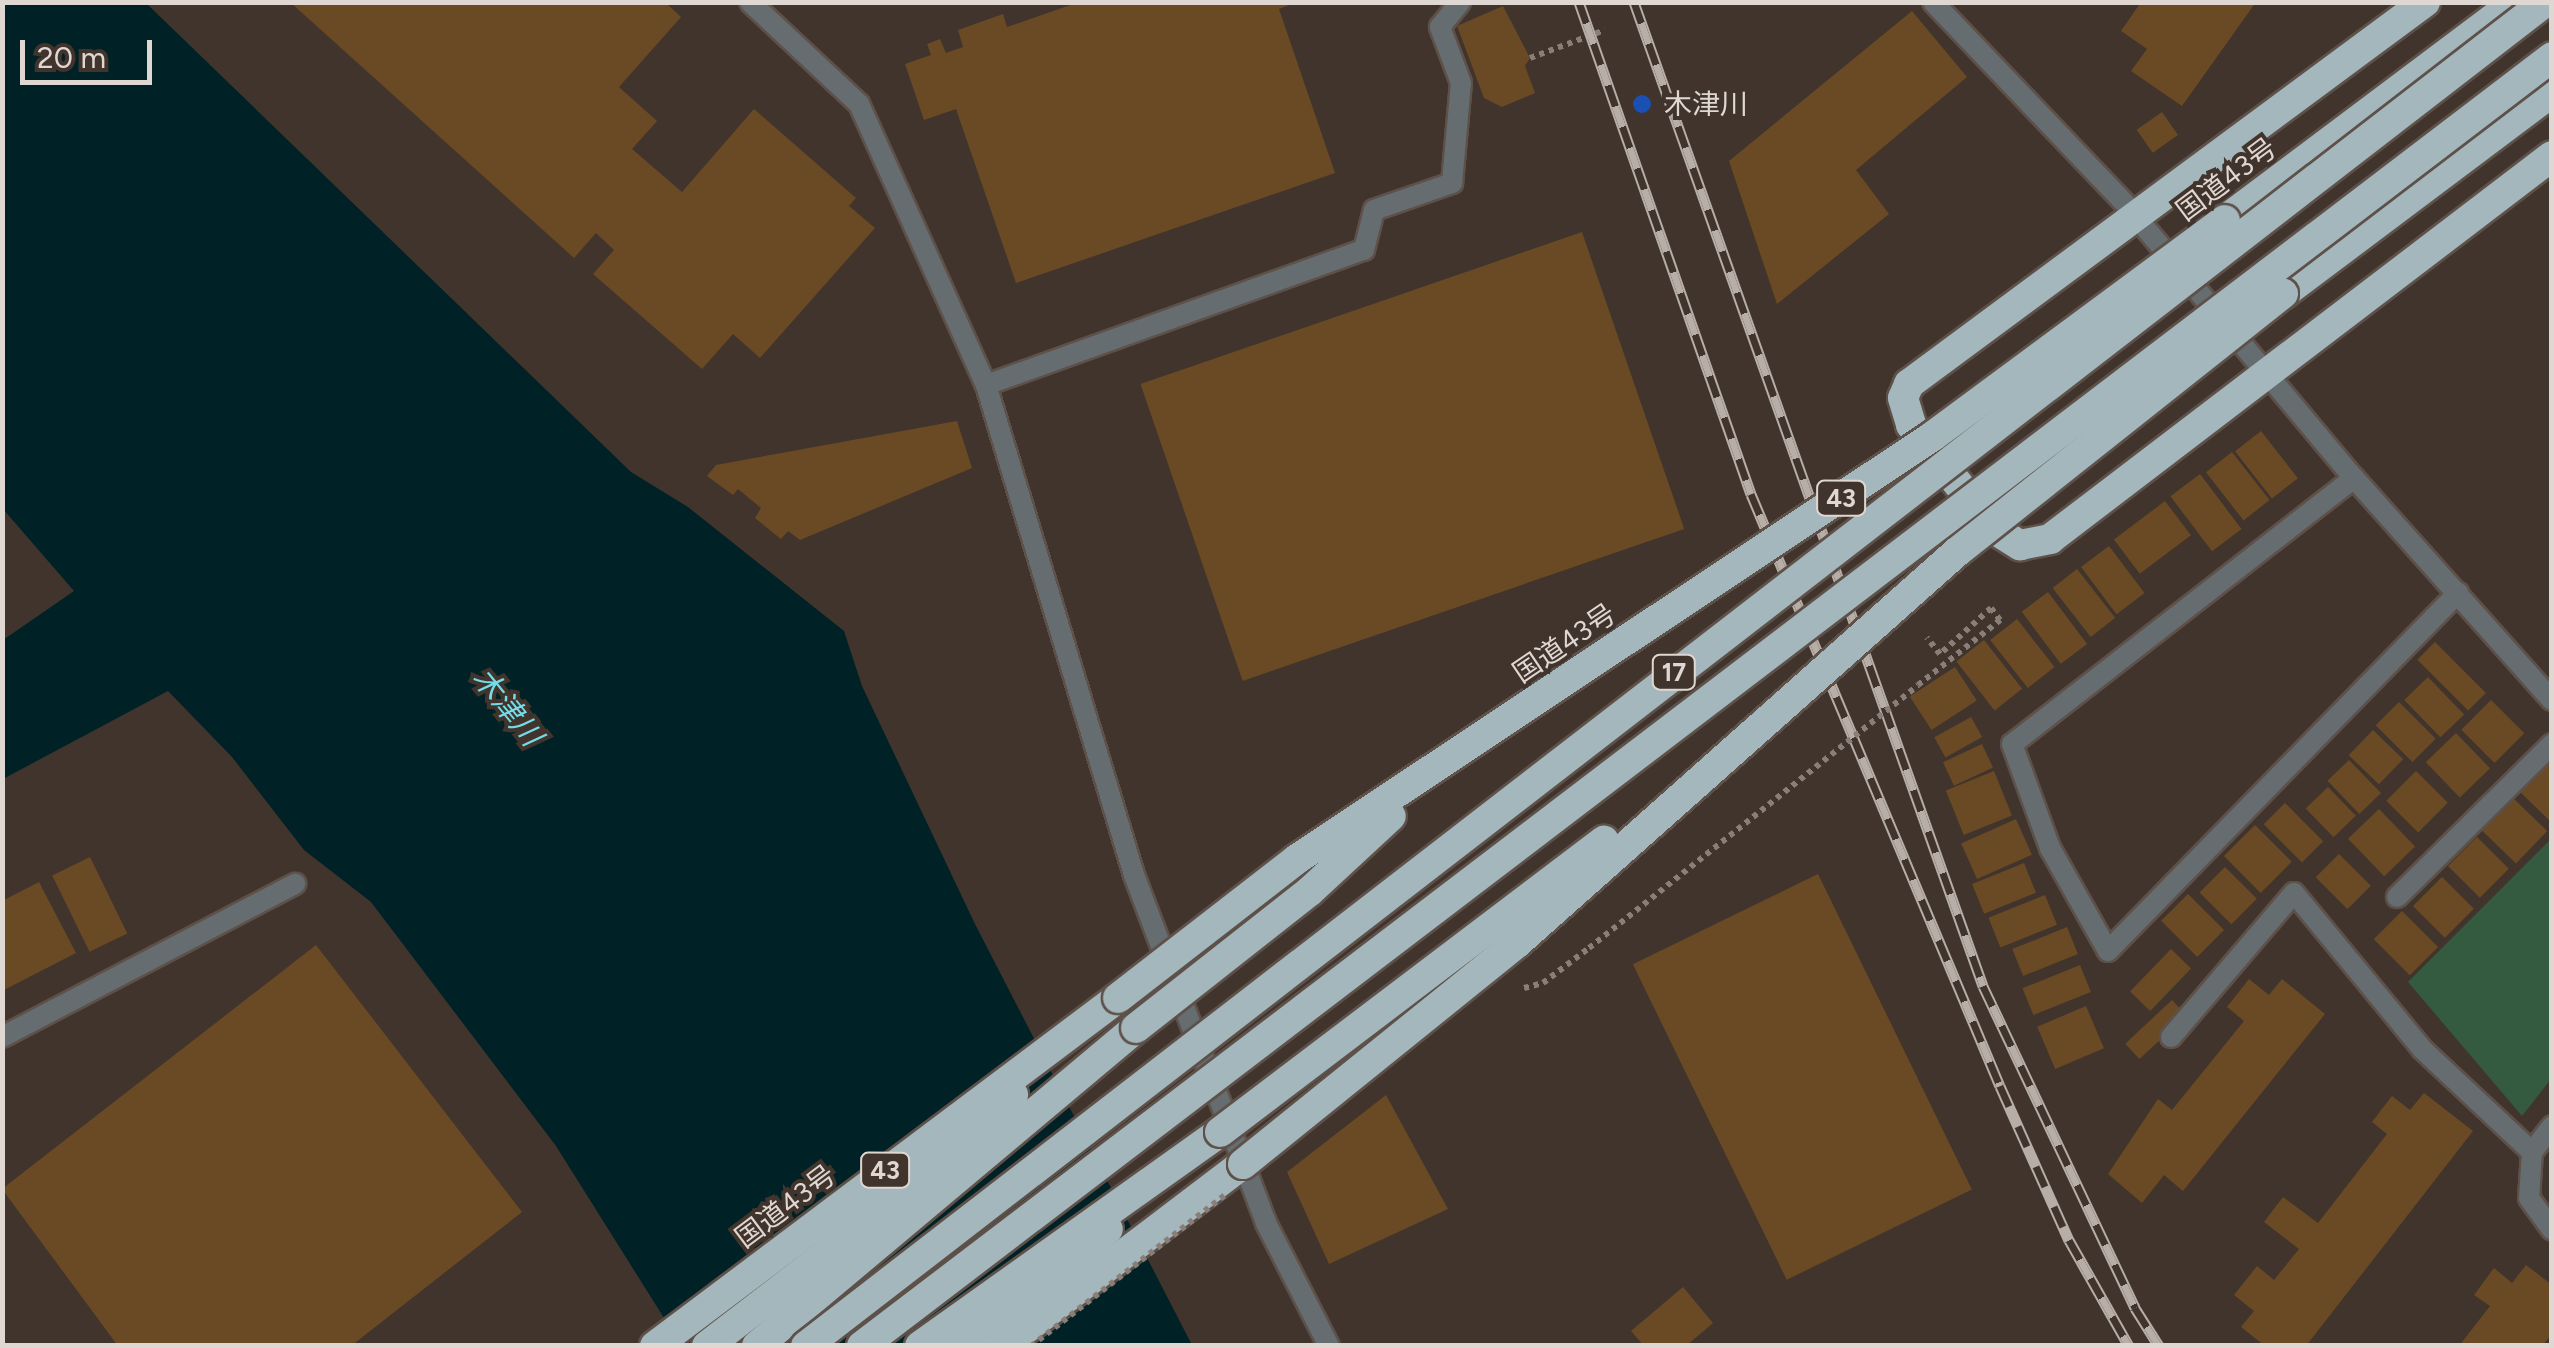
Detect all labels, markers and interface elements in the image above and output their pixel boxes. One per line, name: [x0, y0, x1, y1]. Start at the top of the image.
scale bar: [25, 20, 158, 82]
text: 20 m: [37, 39, 106, 76]
place label: 木津川: [1664, 87, 1748, 121]
marker: 木津川: [1629, 91, 1655, 117]
street label: 国道43号: [2169, 130, 2283, 228]
road number: 43: [1816, 478, 1866, 518]
street label: 国道43号: [1506, 596, 1622, 690]
road number: 17: [1652, 652, 1696, 692]
water label: 木津川: [465, 661, 549, 753]
road number: 43: [860, 1150, 910, 1190]
street label: 国道43号: [728, 1157, 842, 1255]

